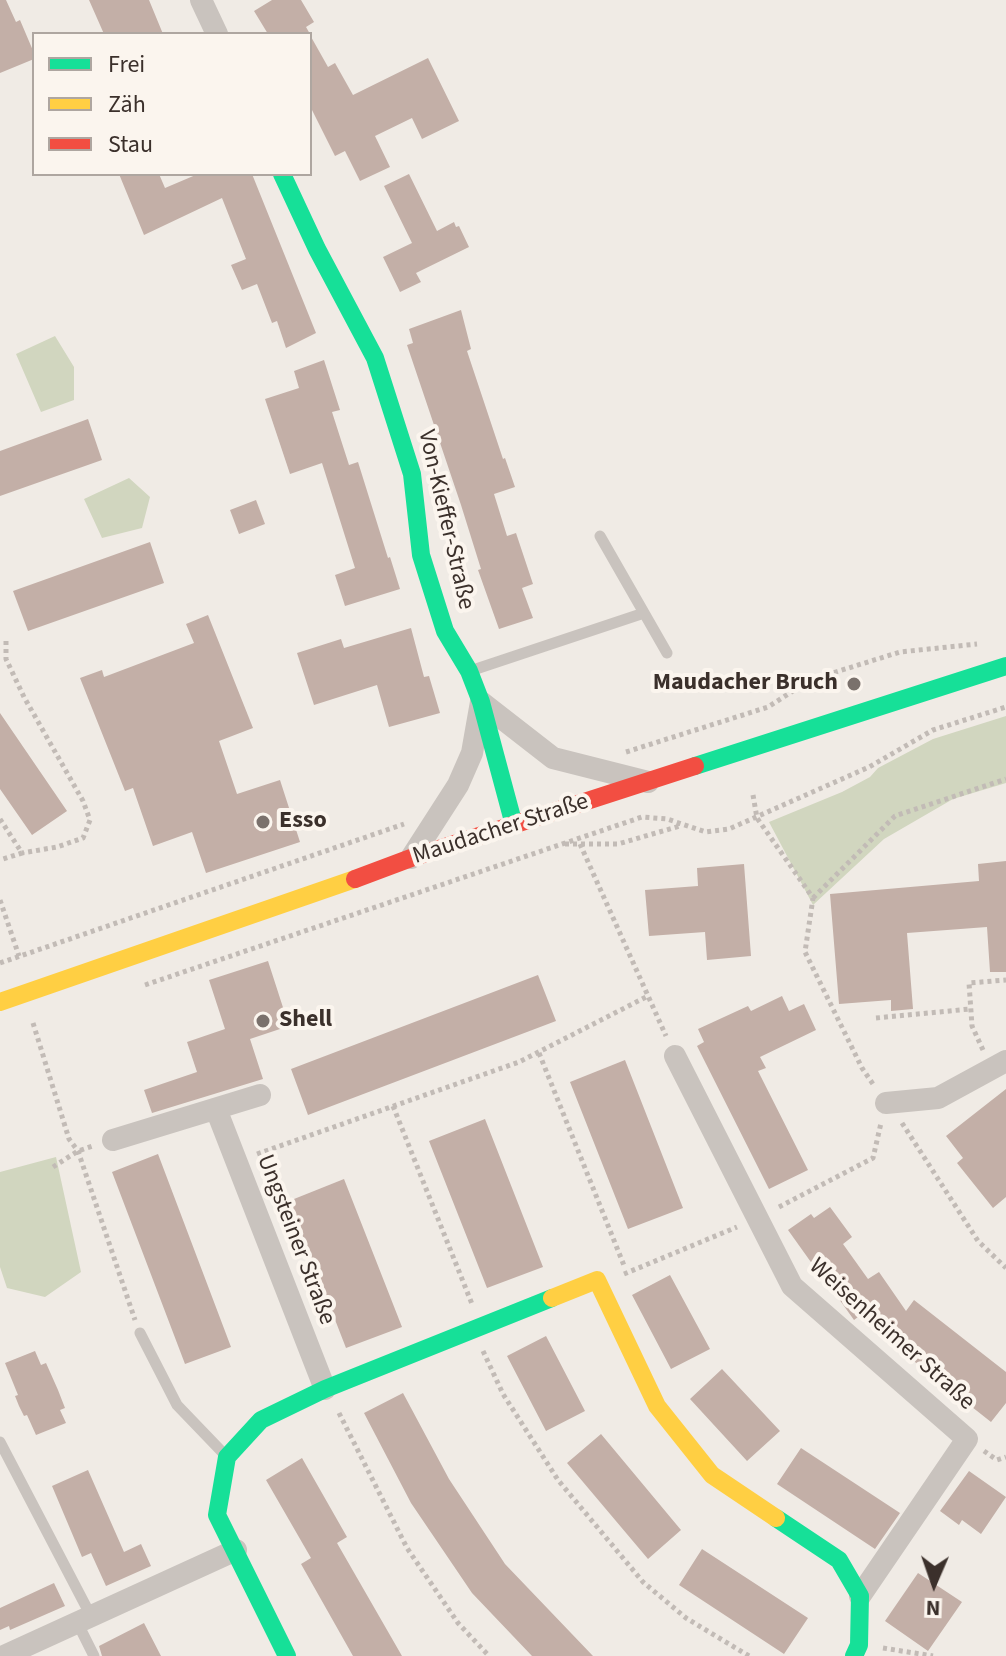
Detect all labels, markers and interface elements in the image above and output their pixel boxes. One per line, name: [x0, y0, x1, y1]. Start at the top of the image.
legend: [32, 32, 312, 176]
text: Frei: [108, 47, 145, 82]
text: Zäh: [108, 87, 146, 122]
text: Stau: [108, 127, 153, 162]
street label: Von-Kieffer-Straße: [410, 427, 480, 613]
place label: Maudacher Bruch: [653, 670, 838, 698]
marker: Maudacher Bruch: [845, 675, 863, 693]
street label: Maudacher Straße: [410, 788, 592, 872]
place label: Esso: [279, 808, 327, 836]
marker: Esso: [254, 813, 272, 831]
place label: Shell: [279, 1007, 332, 1035]
marker: Shell: [254, 1012, 272, 1030]
street label: Ungsteiner Straße: [249, 1151, 341, 1329]
street label: Weisenheimer Straße: [802, 1253, 980, 1417]
north arrow: [894, 1544, 974, 1624]
text: N: [925, 1592, 941, 1624]

